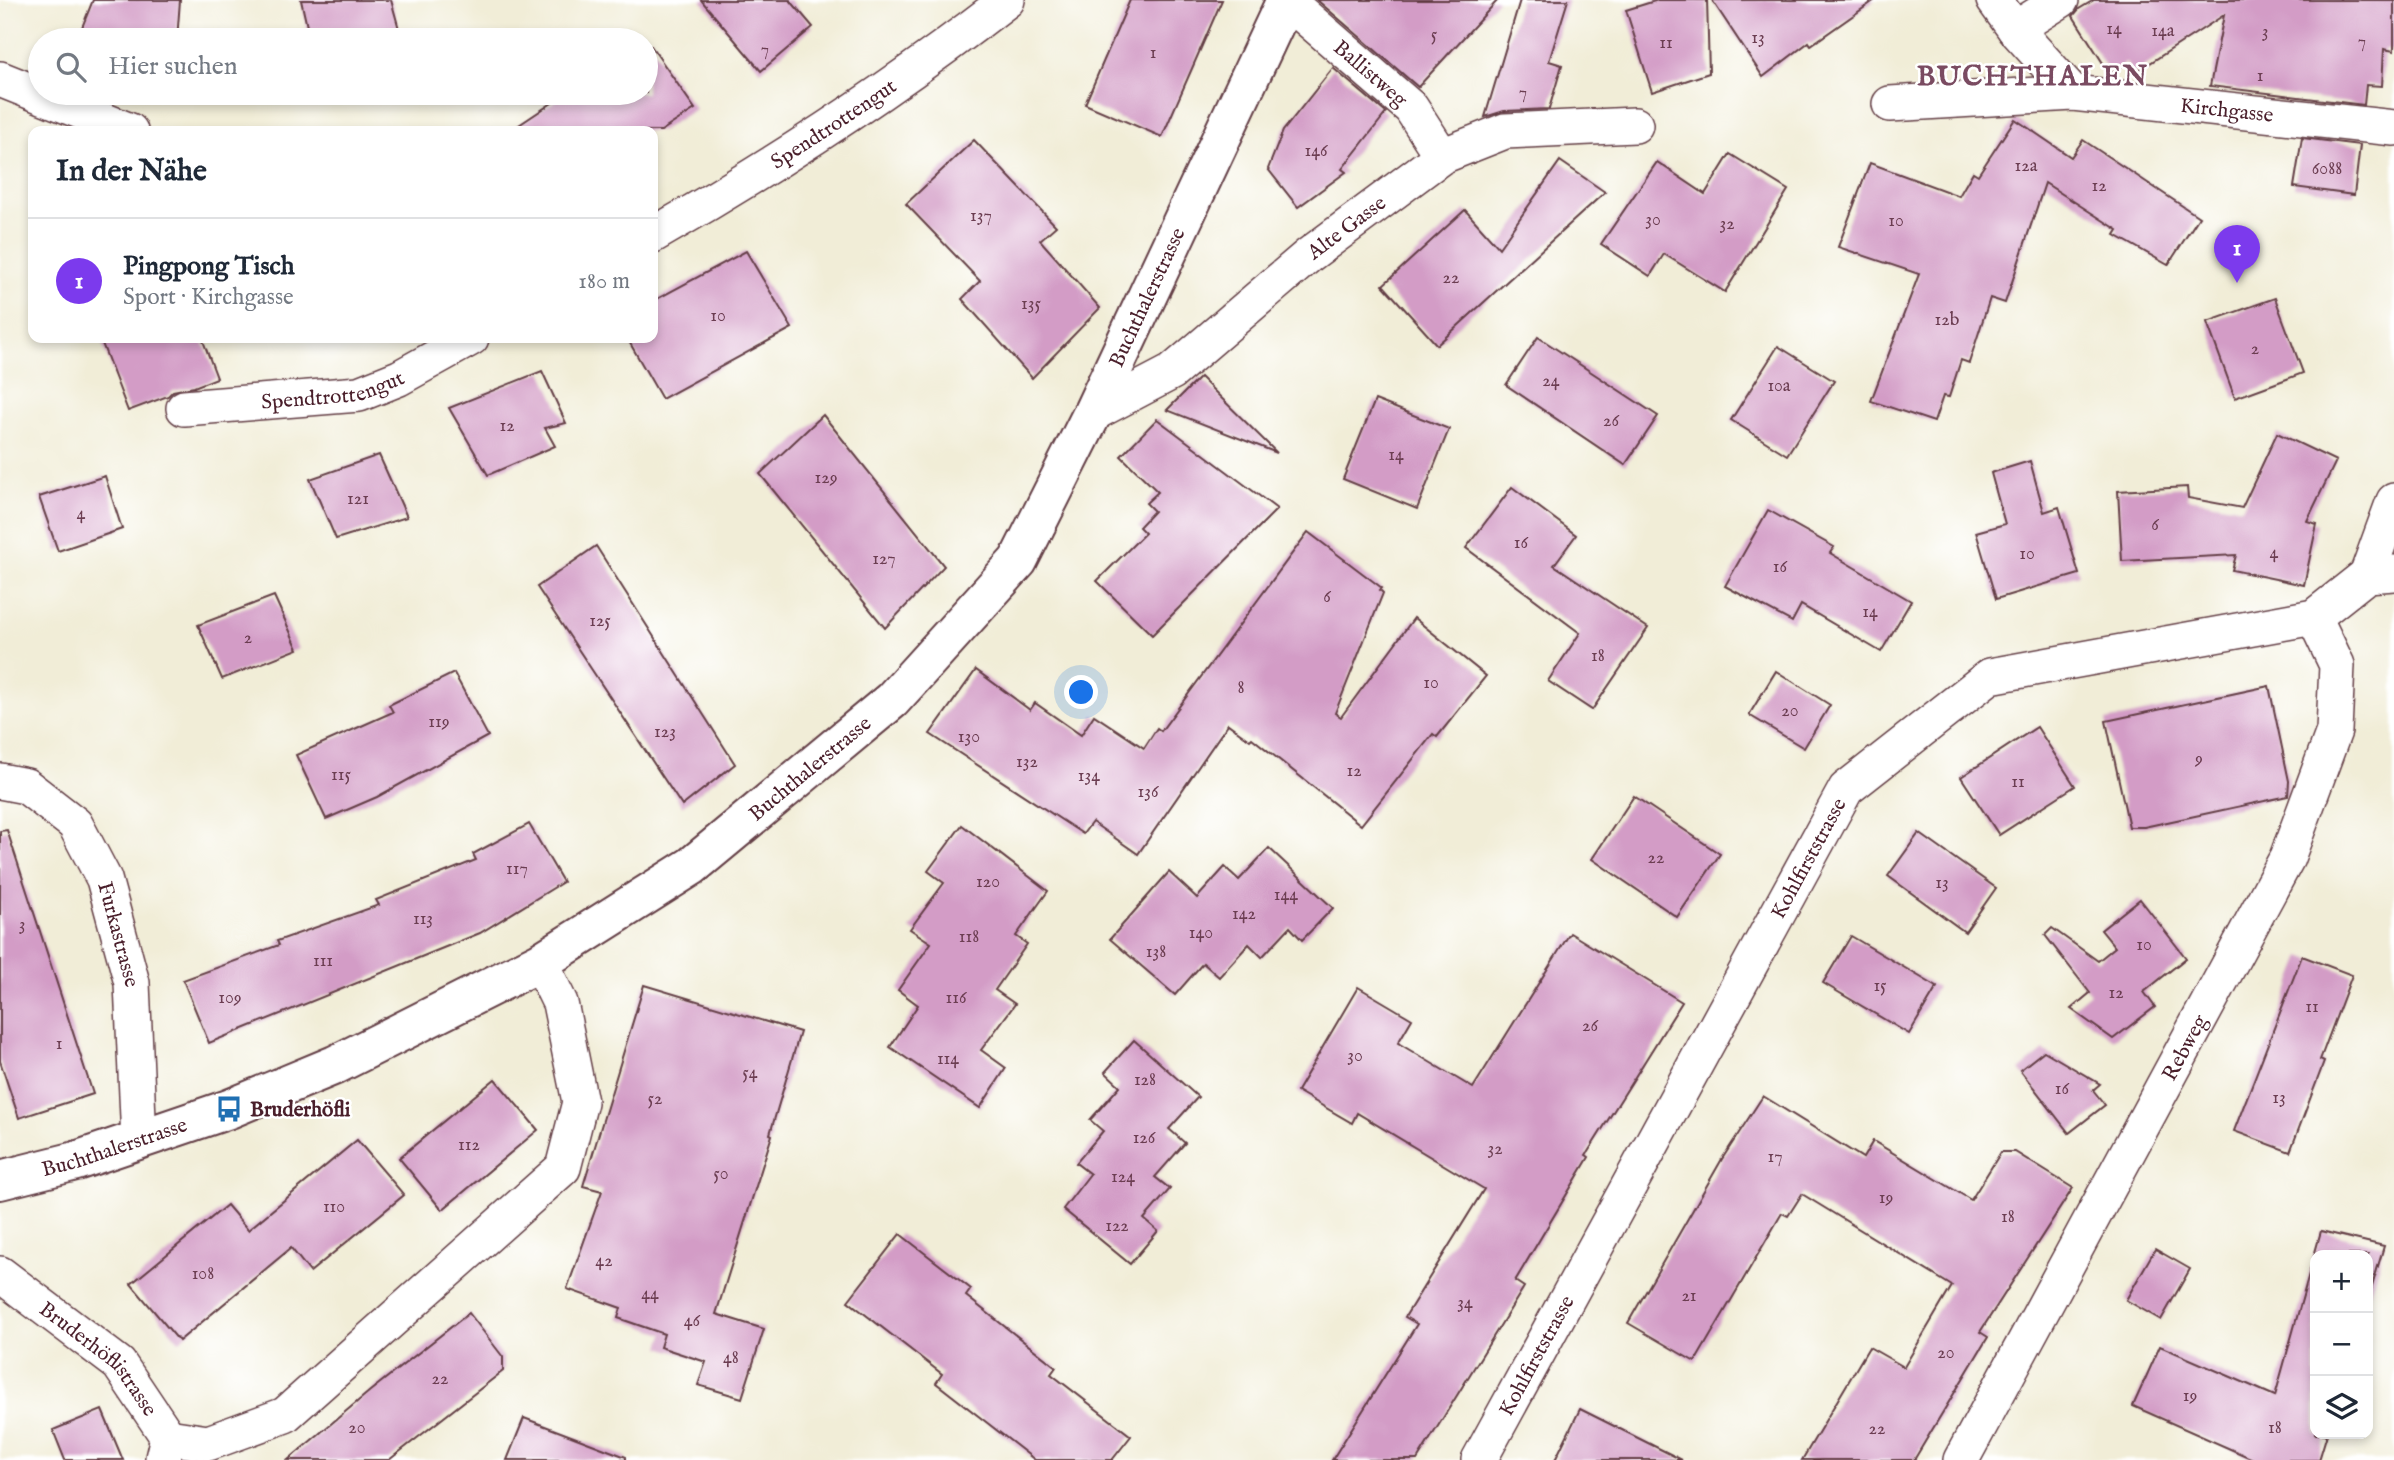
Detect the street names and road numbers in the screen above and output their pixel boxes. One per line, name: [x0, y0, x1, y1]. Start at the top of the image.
street label: Ballistweg: [1327, 35, 1413, 114]
street label: Spendtrottengut: [766, 74, 902, 176]
street label: Kirchgasse: [2179, 93, 2275, 130]
street label: Alte Gasse: [1302, 190, 1392, 267]
street label: Buchthalerstrasse: [1104, 223, 1193, 372]
street label: Spendtrottengut: [260, 366, 410, 417]
street label: Buchthalerstrasse: [744, 710, 878, 828]
street label: Kohlfirststrasse: [1766, 793, 1854, 924]
street label: Furkastrasse: [90, 879, 145, 991]
street label: Rebweg: [2157, 1010, 2215, 1086]
street label: Buchthalerstrasse: [39, 1112, 191, 1184]
street label: Kohlfirststrasse: [1493, 1291, 1582, 1421]
street label: Bruderhöflistrasse: [33, 1296, 163, 1422]

